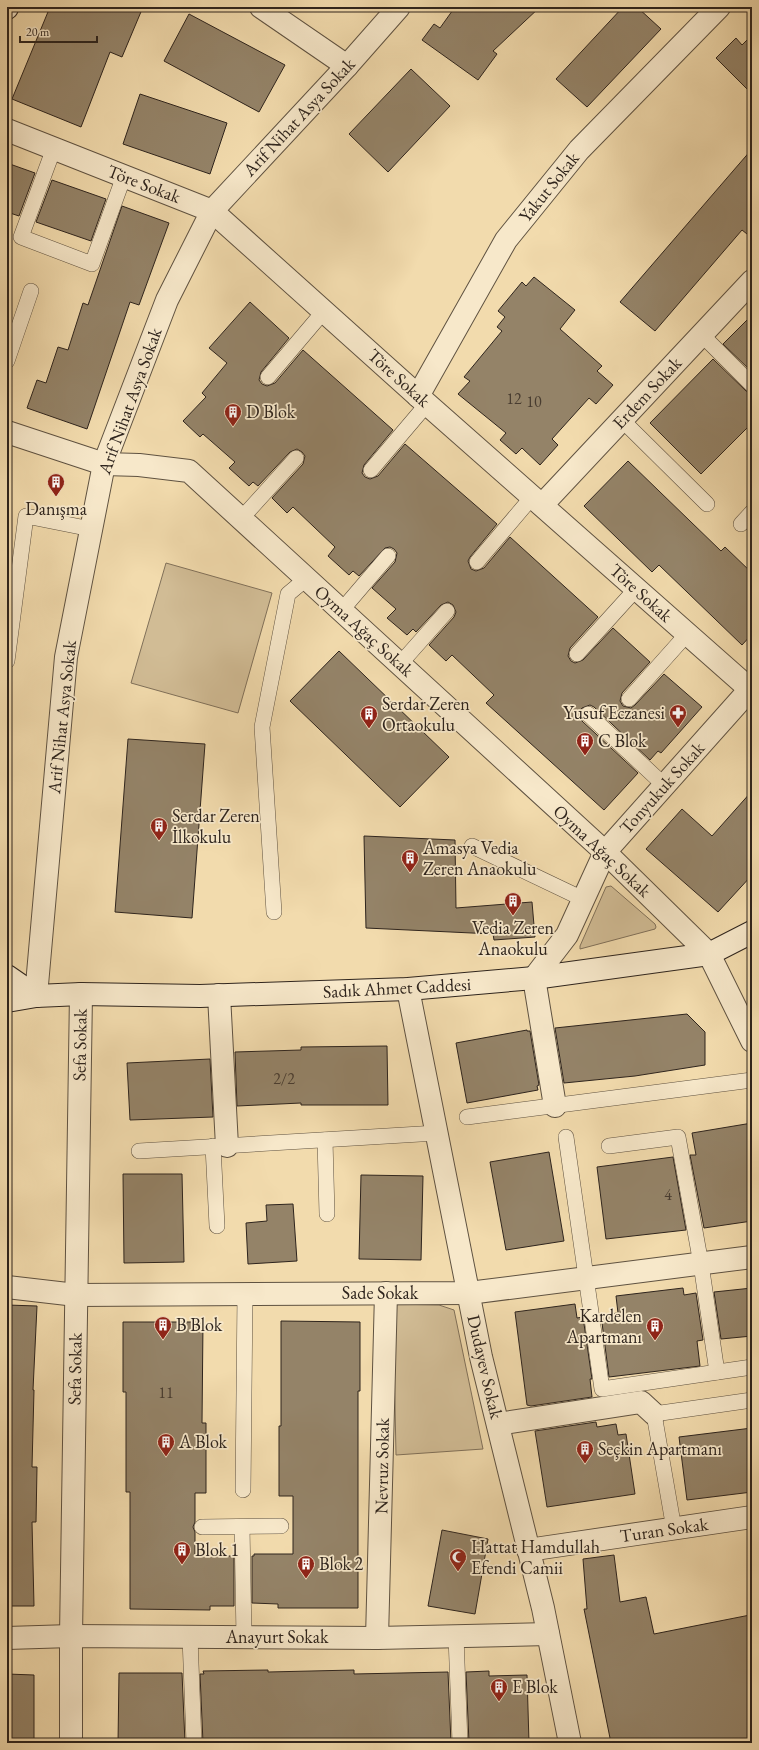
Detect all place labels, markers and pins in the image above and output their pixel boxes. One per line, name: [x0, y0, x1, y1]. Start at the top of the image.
place label: D Blok: [246, 400, 296, 423]
building icon: D Blok: [223, 402, 243, 427]
building icon: Danışma: [46, 472, 66, 497]
place label: Danışma: [25, 497, 88, 520]
place label: Serdar Zeren Ortaokulu: [382, 692, 470, 736]
place label: Yusuf Eczanesi: [563, 701, 666, 724]
pharmacy icon: Yusuf Eczanesi: [668, 703, 688, 728]
building icon: Serdar Zeren Ortaokulu: [359, 704, 379, 729]
place label: C Blok: [598, 729, 647, 752]
building icon: C Blok: [575, 731, 595, 756]
place label: Serdar Zeren İlkokulu: [172, 804, 260, 848]
building icon: Serdar Zeren İlkokulu: [149, 816, 169, 841]
place label: Amasya Vedia Zeren Anaokulu: [422, 836, 537, 880]
building icon: Amasya Vedia Zeren Anaokulu: [400, 848, 420, 873]
building icon: Vedia Zeren Anaokulu: [503, 891, 523, 916]
place label: Vedia Zeren Anaokulu: [472, 916, 554, 960]
place label: Kardelen Apartmanı: [566, 1304, 643, 1348]
place label: B Blok: [176, 1313, 223, 1336]
building icon: B Blok: [153, 1315, 173, 1340]
building icon: Kardelen Apartmanı: [645, 1316, 665, 1341]
place label: A Blok: [178, 1430, 228, 1453]
building icon: A Blok: [156, 1432, 176, 1457]
place label: Seçkin Apartmanı: [598, 1437, 722, 1460]
building icon: Seçkin Apartmanı: [575, 1439, 595, 1464]
place label: Hattat Hamdullah Efendi Camii: [471, 1535, 600, 1579]
place label: Blok 1: [195, 1538, 239, 1561]
building icon: Blok 1: [172, 1540, 192, 1565]
mosque icon: Hattat Hamdullah Efendi Camii: [448, 1547, 468, 1572]
place label: Blok 2: [319, 1552, 364, 1575]
building icon: Blok 2: [296, 1554, 316, 1579]
place label: E Blok: [512, 1675, 558, 1698]
building icon: E Blok: [489, 1677, 509, 1702]

